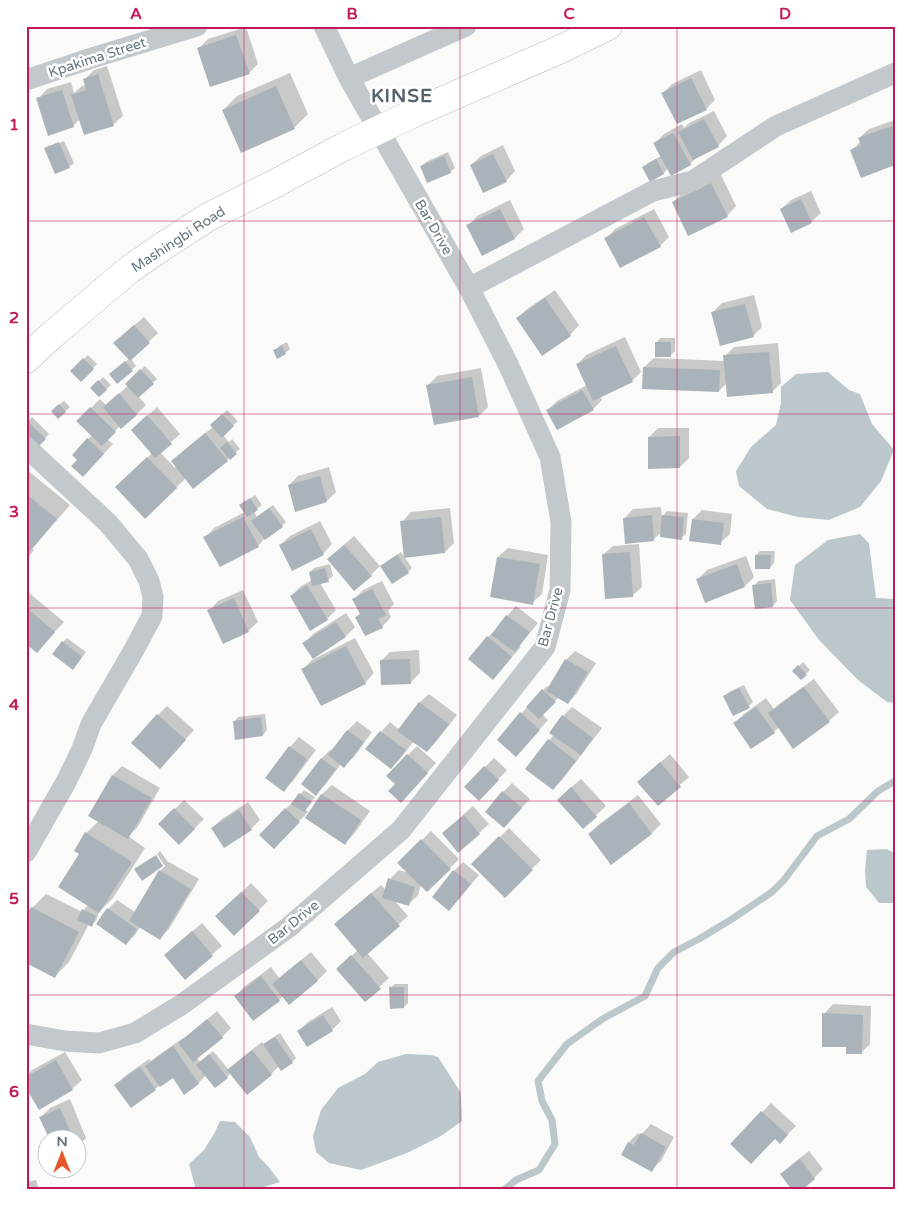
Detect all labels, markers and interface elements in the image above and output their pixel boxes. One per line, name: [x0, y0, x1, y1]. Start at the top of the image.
text: A: [130, 4, 142, 24]
text: B: [346, 4, 358, 24]
text: C: [563, 4, 575, 24]
text: D: [779, 4, 791, 24]
street label: Kpakima Street: [46, 33, 149, 81]
district label: KINSE: [371, 85, 433, 107]
text: 1: [9, 115, 19, 135]
street label: Bar Drive: [411, 197, 456, 258]
street label: Mashingbi Road: [128, 203, 228, 276]
text: 2: [9, 308, 19, 328]
text: 3: [9, 502, 19, 522]
street label: Bar Drive: [534, 585, 567, 649]
text: 4: [9, 695, 19, 715]
text: 5: [9, 889, 19, 909]
street label: Bar Drive: [264, 897, 322, 948]
text: 6: [9, 1082, 19, 1102]
north arrow: [38, 1128, 88, 1178]
text: N: [56, 1133, 68, 1150]

